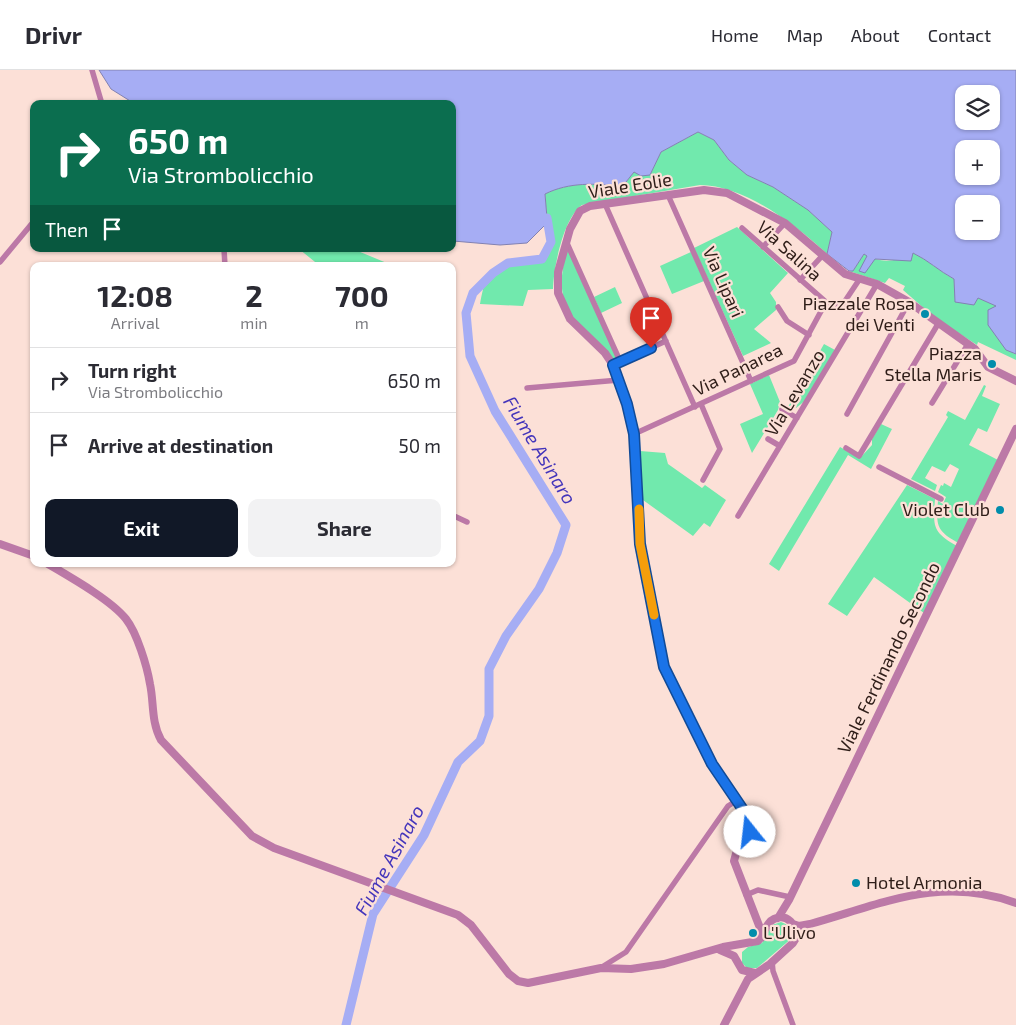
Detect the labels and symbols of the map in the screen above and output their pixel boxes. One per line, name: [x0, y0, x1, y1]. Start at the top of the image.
street label: Viale Eolie: [587, 168, 673, 202]
street label: Via Salina: [753, 216, 827, 285]
street label: Via Lipari: [699, 243, 749, 320]
place label: Piazzale Rosa dei Venti: [802, 292, 915, 335]
pin: [630, 297, 672, 348]
marker: Piazzale Rosa dei Venti: [919, 308, 931, 320]
street label: Via Panarea: [689, 338, 786, 400]
place label: Piazza Stella Maris: [884, 342, 982, 385]
street label: Via Levanzo: [760, 345, 829, 440]
marker: Piazza Stella Maris: [986, 358, 998, 370]
water label: Fiume Asinaro: [499, 391, 582, 508]
place label: Violet Club: [902, 498, 990, 520]
marker: Violet Club: [994, 504, 1006, 516]
street label: Viale Ferdinando Secondo: [832, 558, 944, 757]
water label: Fiume Asinaro: [349, 801, 428, 919]
position arrow: [723, 805, 775, 857]
place label: Hotel Armonia: [866, 871, 982, 893]
marker: Hotel Armonia: [850, 877, 862, 889]
place label: L'Ulivo: [763, 921, 816, 943]
marker: L'Ulivo: [747, 927, 759, 939]

